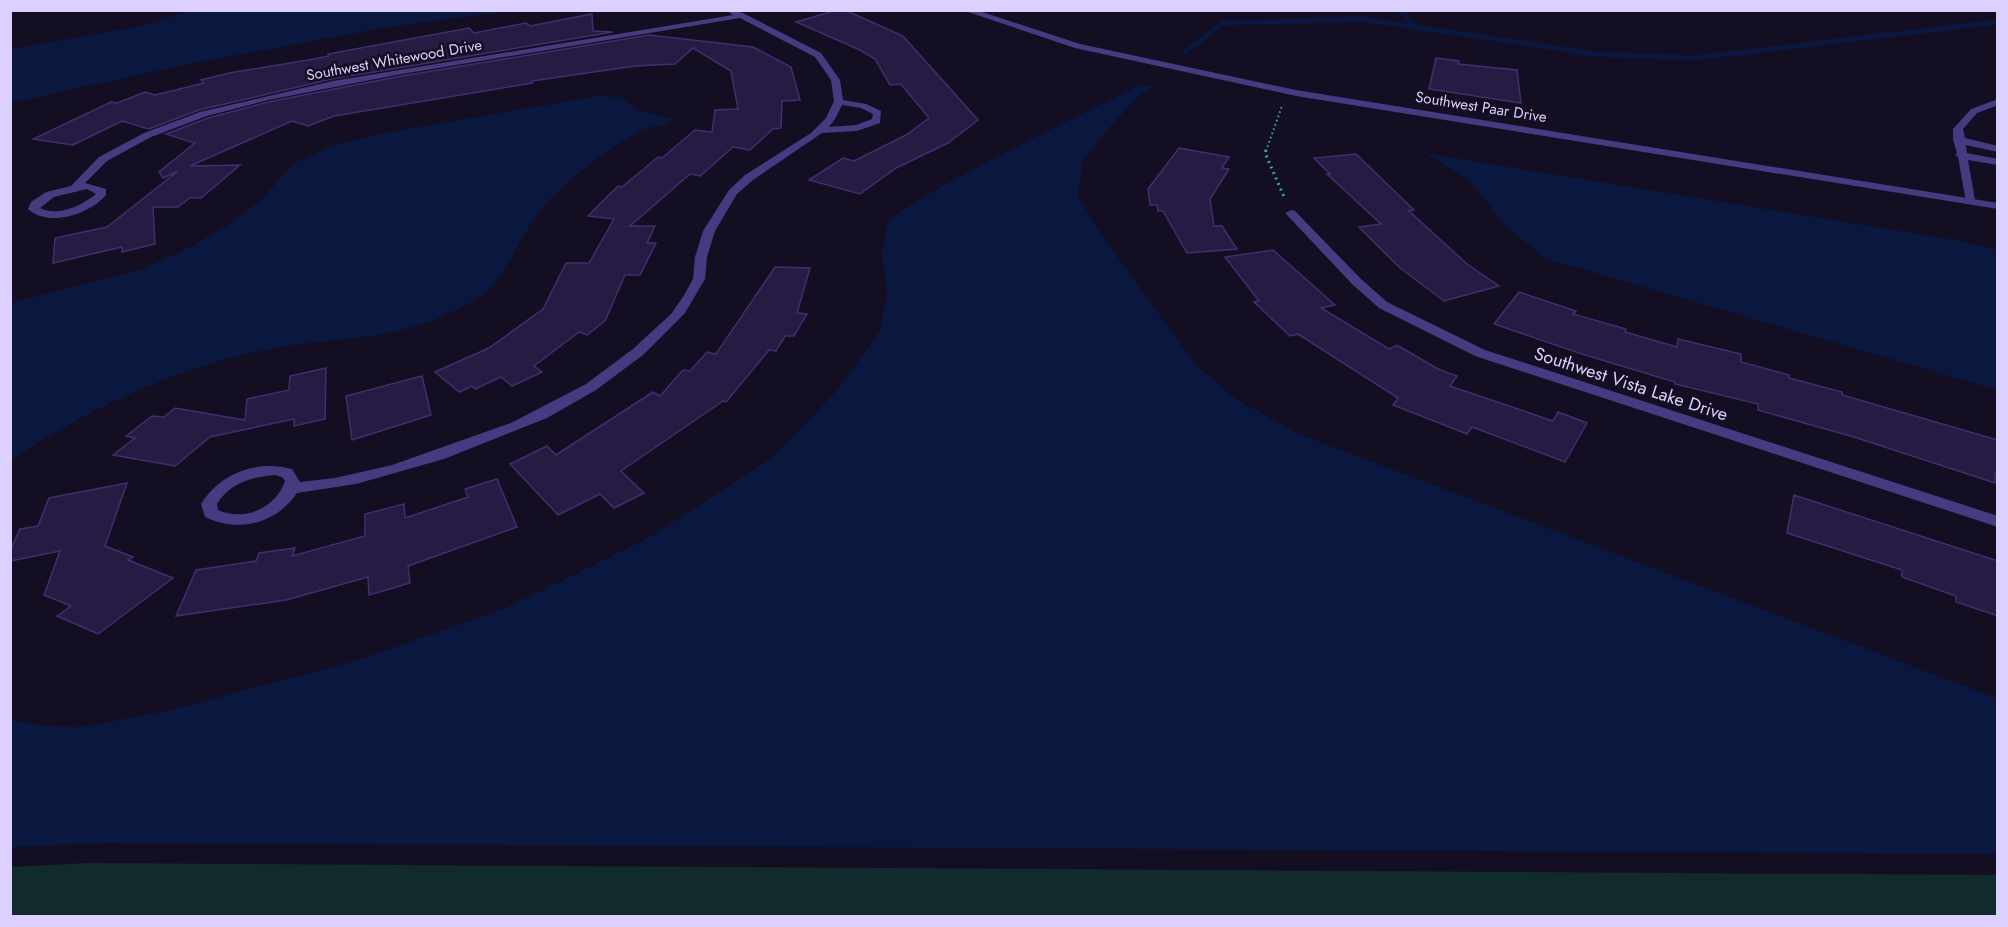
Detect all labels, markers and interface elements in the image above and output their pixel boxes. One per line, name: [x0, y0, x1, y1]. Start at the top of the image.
street label: Southwest Whitewood Drive: [304, 34, 484, 86]
street label: Southwest Paar Drive: [1414, 86, 1549, 128]
street label: Southwest Vista Lake Drive: [1531, 340, 1731, 428]

